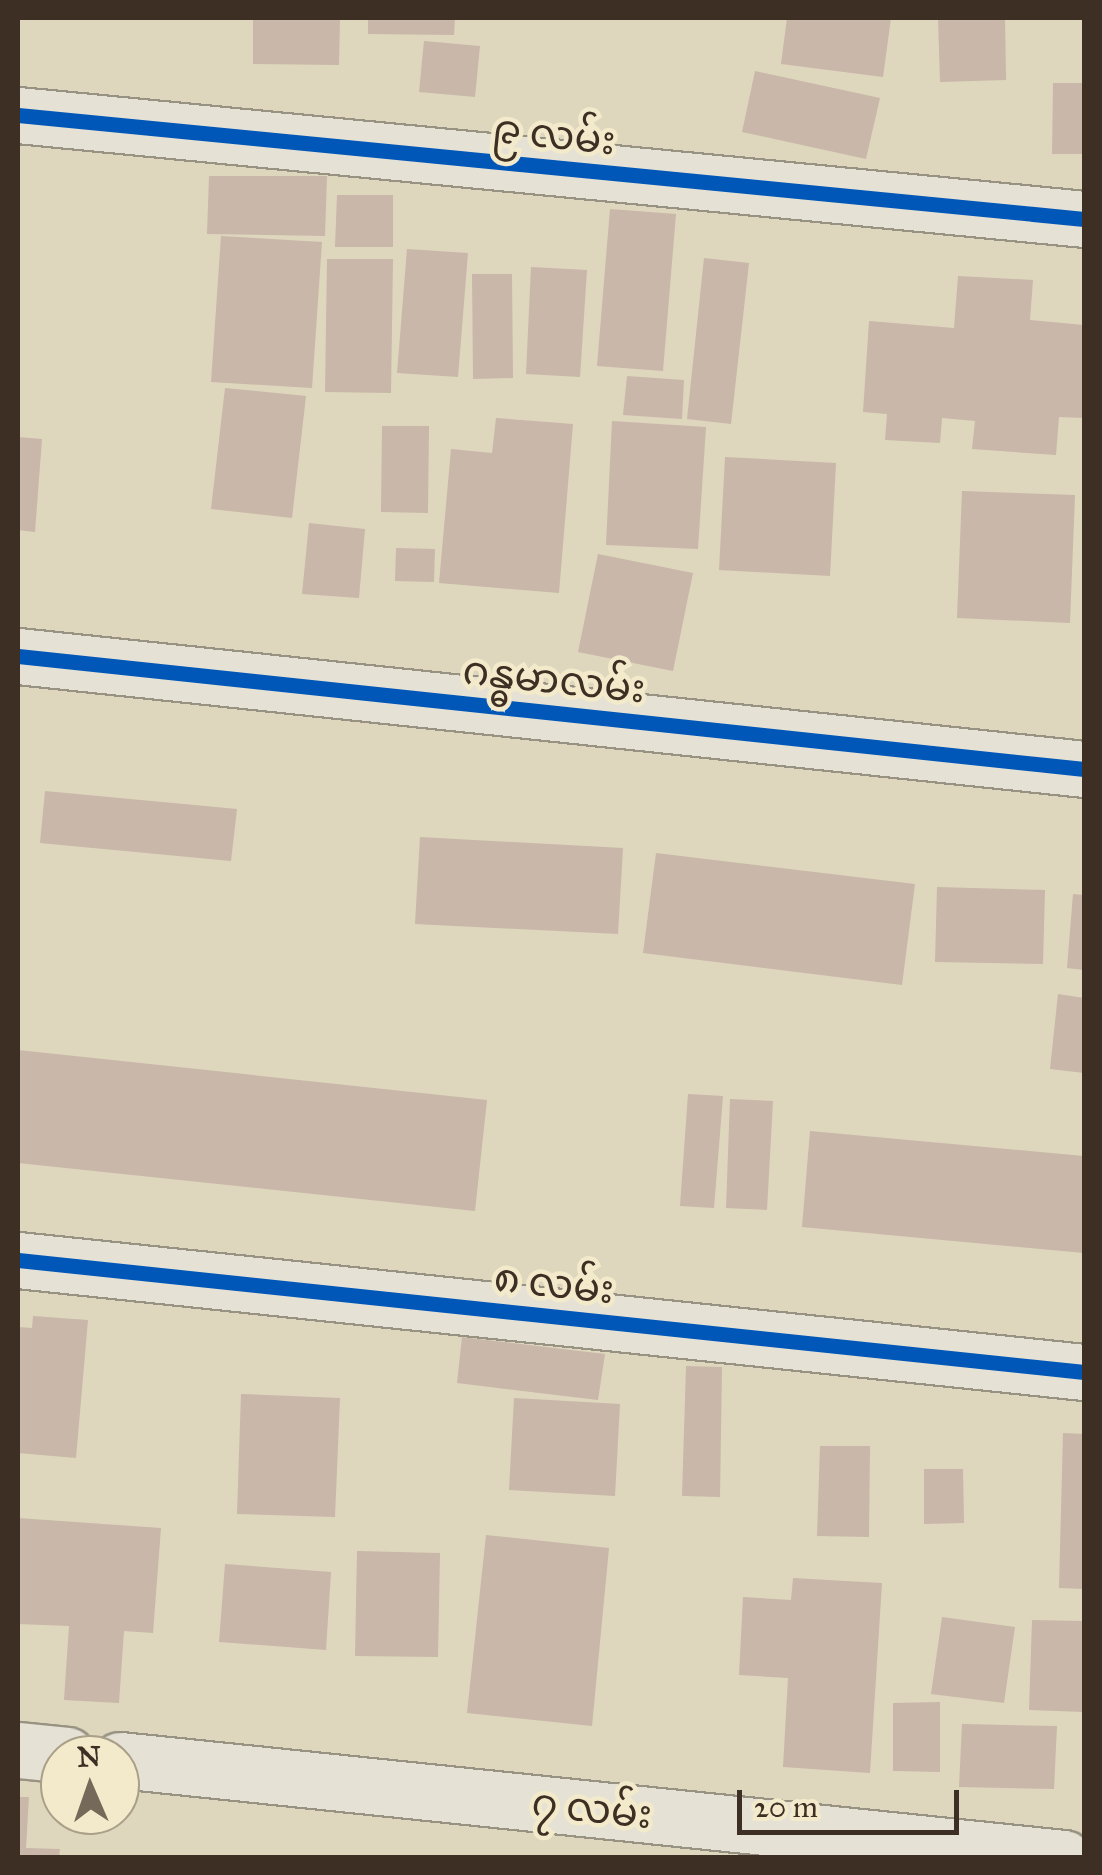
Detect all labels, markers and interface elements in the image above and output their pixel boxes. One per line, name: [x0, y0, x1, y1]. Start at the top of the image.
street label: ၉ လမ်း: [490, 105, 618, 165]
street label: ဂန္ဓမာလမ်း: [460, 647, 648, 713]
street label: ၈ လမ်း: [492, 1254, 616, 1314]
north arrow: [40, 1735, 140, 1835]
text: N: [77, 1739, 101, 1774]
scale bar: [742, 1770, 964, 1832]
street label: ၇ လမ်း: [530, 1779, 654, 1839]
text: 20 m: [754, 1789, 818, 1825]

